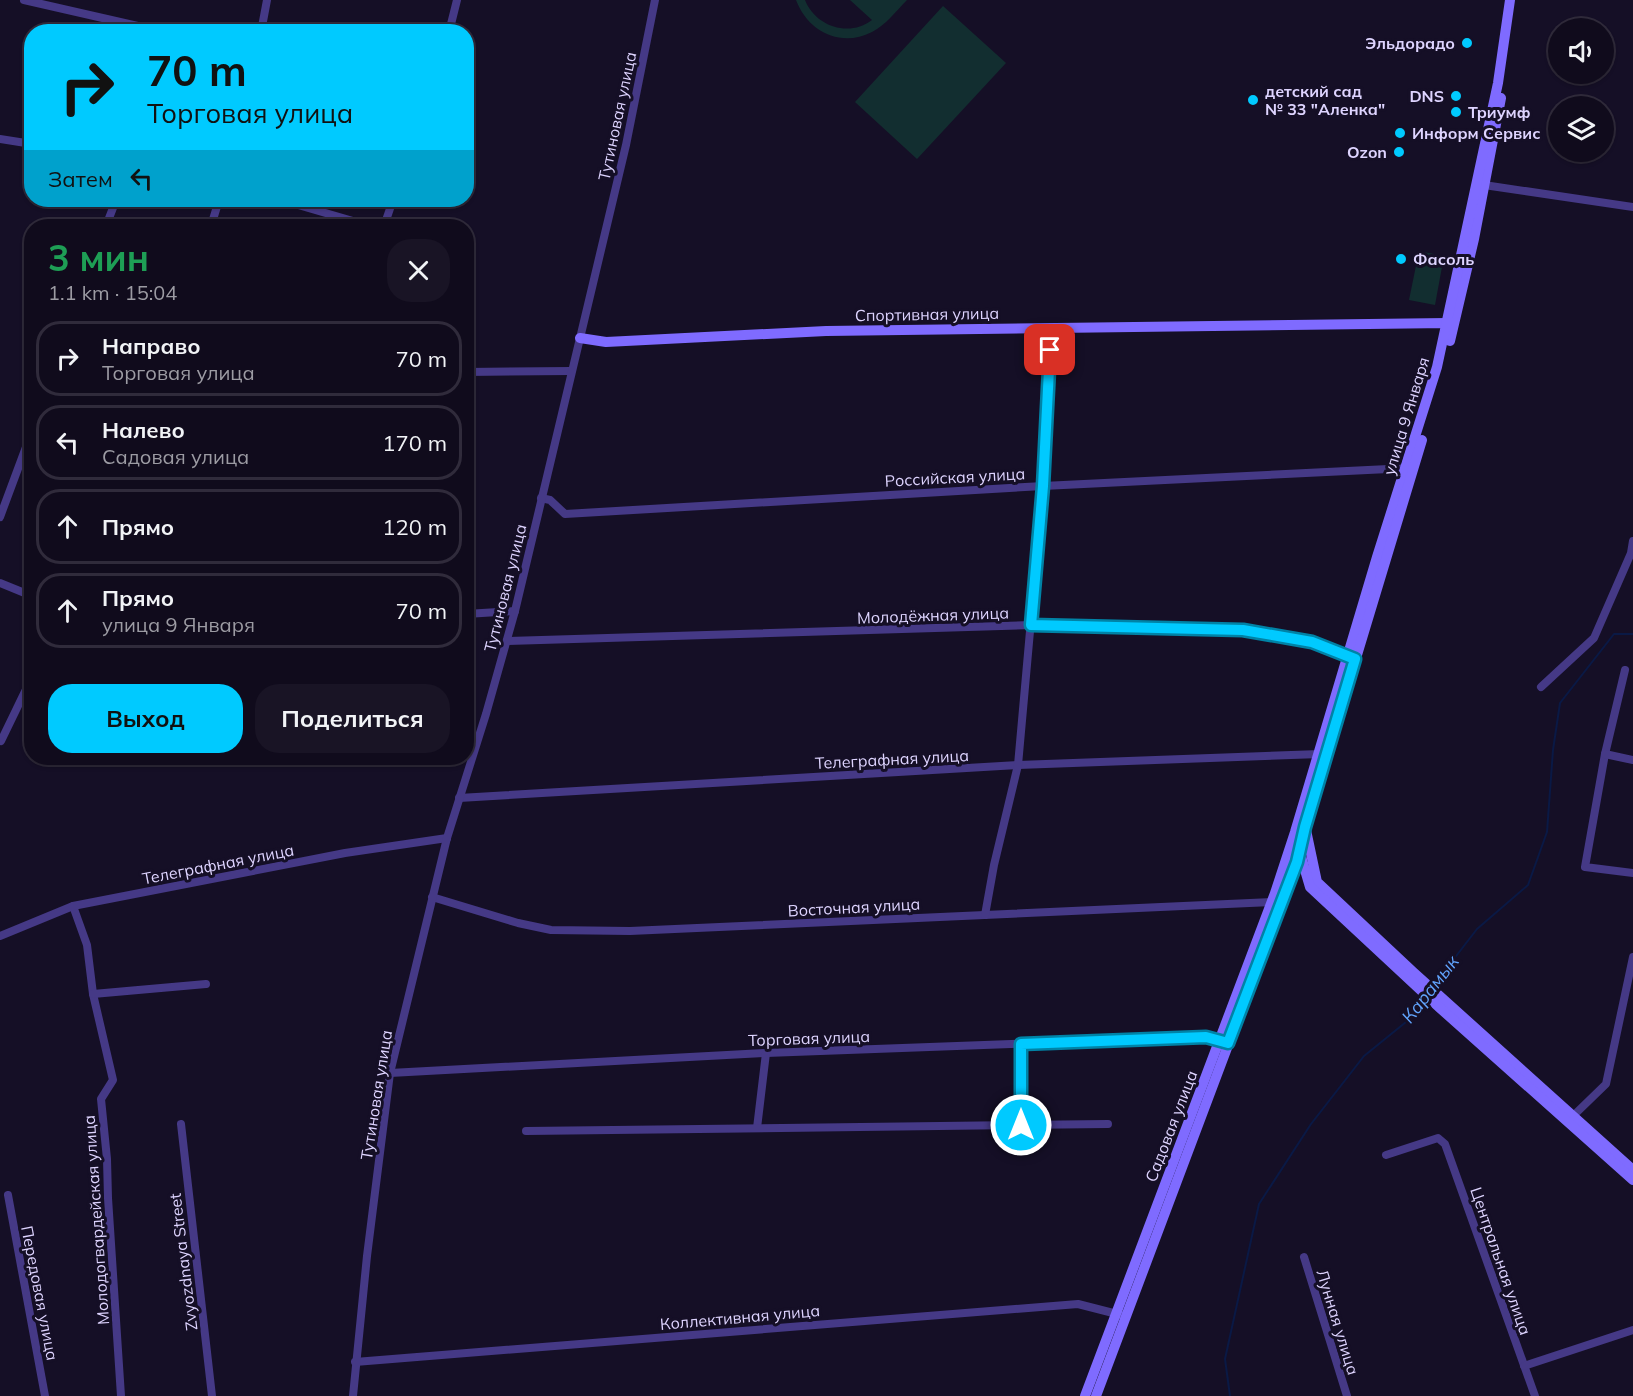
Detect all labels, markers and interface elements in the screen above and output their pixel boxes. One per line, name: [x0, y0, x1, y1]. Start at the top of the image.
map controls: [1548, 18, 1614, 162]
button: sound: [1548, 18, 1614, 84]
place label: Эльдорадо: [1365, 33, 1455, 53]
marker: Эльдорадо: [1460, 36, 1474, 50]
text: 70 m: [147, 44, 247, 97]
icon: right: [48, 48, 126, 126]
street label: Тутиновая улица: [594, 50, 640, 182]
place label: детский сад № 33 "Аленка": [1265, 81, 1385, 119]
place label: DNS: [1409, 86, 1444, 106]
marker: DNS: [1449, 89, 1463, 103]
marker: детский сад № 33 "Аленка": [1246, 93, 1260, 107]
text: Торговая улица: [147, 96, 353, 130]
button: layers: [1548, 96, 1614, 162]
place label: Триумф: [1468, 102, 1531, 122]
marker: Триумф: [1449, 105, 1463, 119]
place label: Информ Сервис: [1412, 123, 1540, 143]
marker: Информ Сервис: [1393, 126, 1407, 140]
place label: Ozon: [1347, 142, 1387, 162]
marker: Ozon: [1392, 145, 1406, 159]
icon: left: [125, 162, 158, 195]
text: Затем: [48, 165, 113, 193]
text: 3 мин: [48, 235, 149, 280]
button: close: [387, 239, 450, 302]
place label: Фасоль: [1413, 249, 1474, 269]
marker: Фасоль: [1394, 252, 1408, 266]
text: 1.1 km · 15:04: [48, 280, 177, 305]
street label: Спортивная улица: [855, 303, 999, 325]
pin: [1024, 324, 1075, 375]
text: Направо: [102, 332, 200, 360]
icon: arrive: [1033, 333, 1066, 366]
icon: right: [51, 342, 84, 375]
text: 70 m: [396, 345, 447, 373]
street label: улица 9 Января: [1379, 355, 1433, 477]
text: Торговая улица: [102, 360, 255, 385]
text: Налево: [102, 416, 185, 444]
icon: left: [51, 426, 84, 459]
text: 170 m: [382, 429, 447, 457]
text: Садовая улица: [102, 444, 249, 469]
street label: Российская улица: [884, 463, 1026, 491]
icon: ahead: [51, 510, 84, 543]
text: Прямо: [102, 513, 174, 541]
text: 120 m: [382, 513, 447, 541]
street label: Тутиновая улица: [479, 522, 531, 654]
text: Прямо: [102, 584, 174, 612]
icon: ahead: [51, 594, 84, 627]
text: 70 m: [396, 597, 447, 625]
street label: Молодёжная улица: [857, 602, 1009, 628]
text: улица 9 Января: [102, 612, 255, 637]
button: Выход: [48, 684, 243, 753]
button: Поделиться: [255, 684, 450, 753]
street label: Телеграфная улица: [814, 745, 970, 773]
street label: Телеграфная улица: [140, 839, 296, 889]
street label: Восточная улица: [787, 894, 921, 920]
water label: Карамык: [1396, 950, 1464, 1028]
street label: Торговая улица: [748, 1026, 870, 1050]
street label: Тутиновая улица: [356, 1029, 396, 1161]
street label: Садовая улица: [1141, 1067, 1201, 1185]
position arrow: [989, 1093, 1053, 1157]
street label: Молодогвардейская улица: [79, 1114, 113, 1326]
street label: Центральная улица: [1466, 1184, 1536, 1338]
street label: Zvyozdnaya Street: [165, 1192, 201, 1332]
street label: Передовая улица: [17, 1224, 63, 1362]
street label: Лунная улица: [1312, 1267, 1364, 1377]
street label: Коллективная улица: [659, 1300, 821, 1334]

